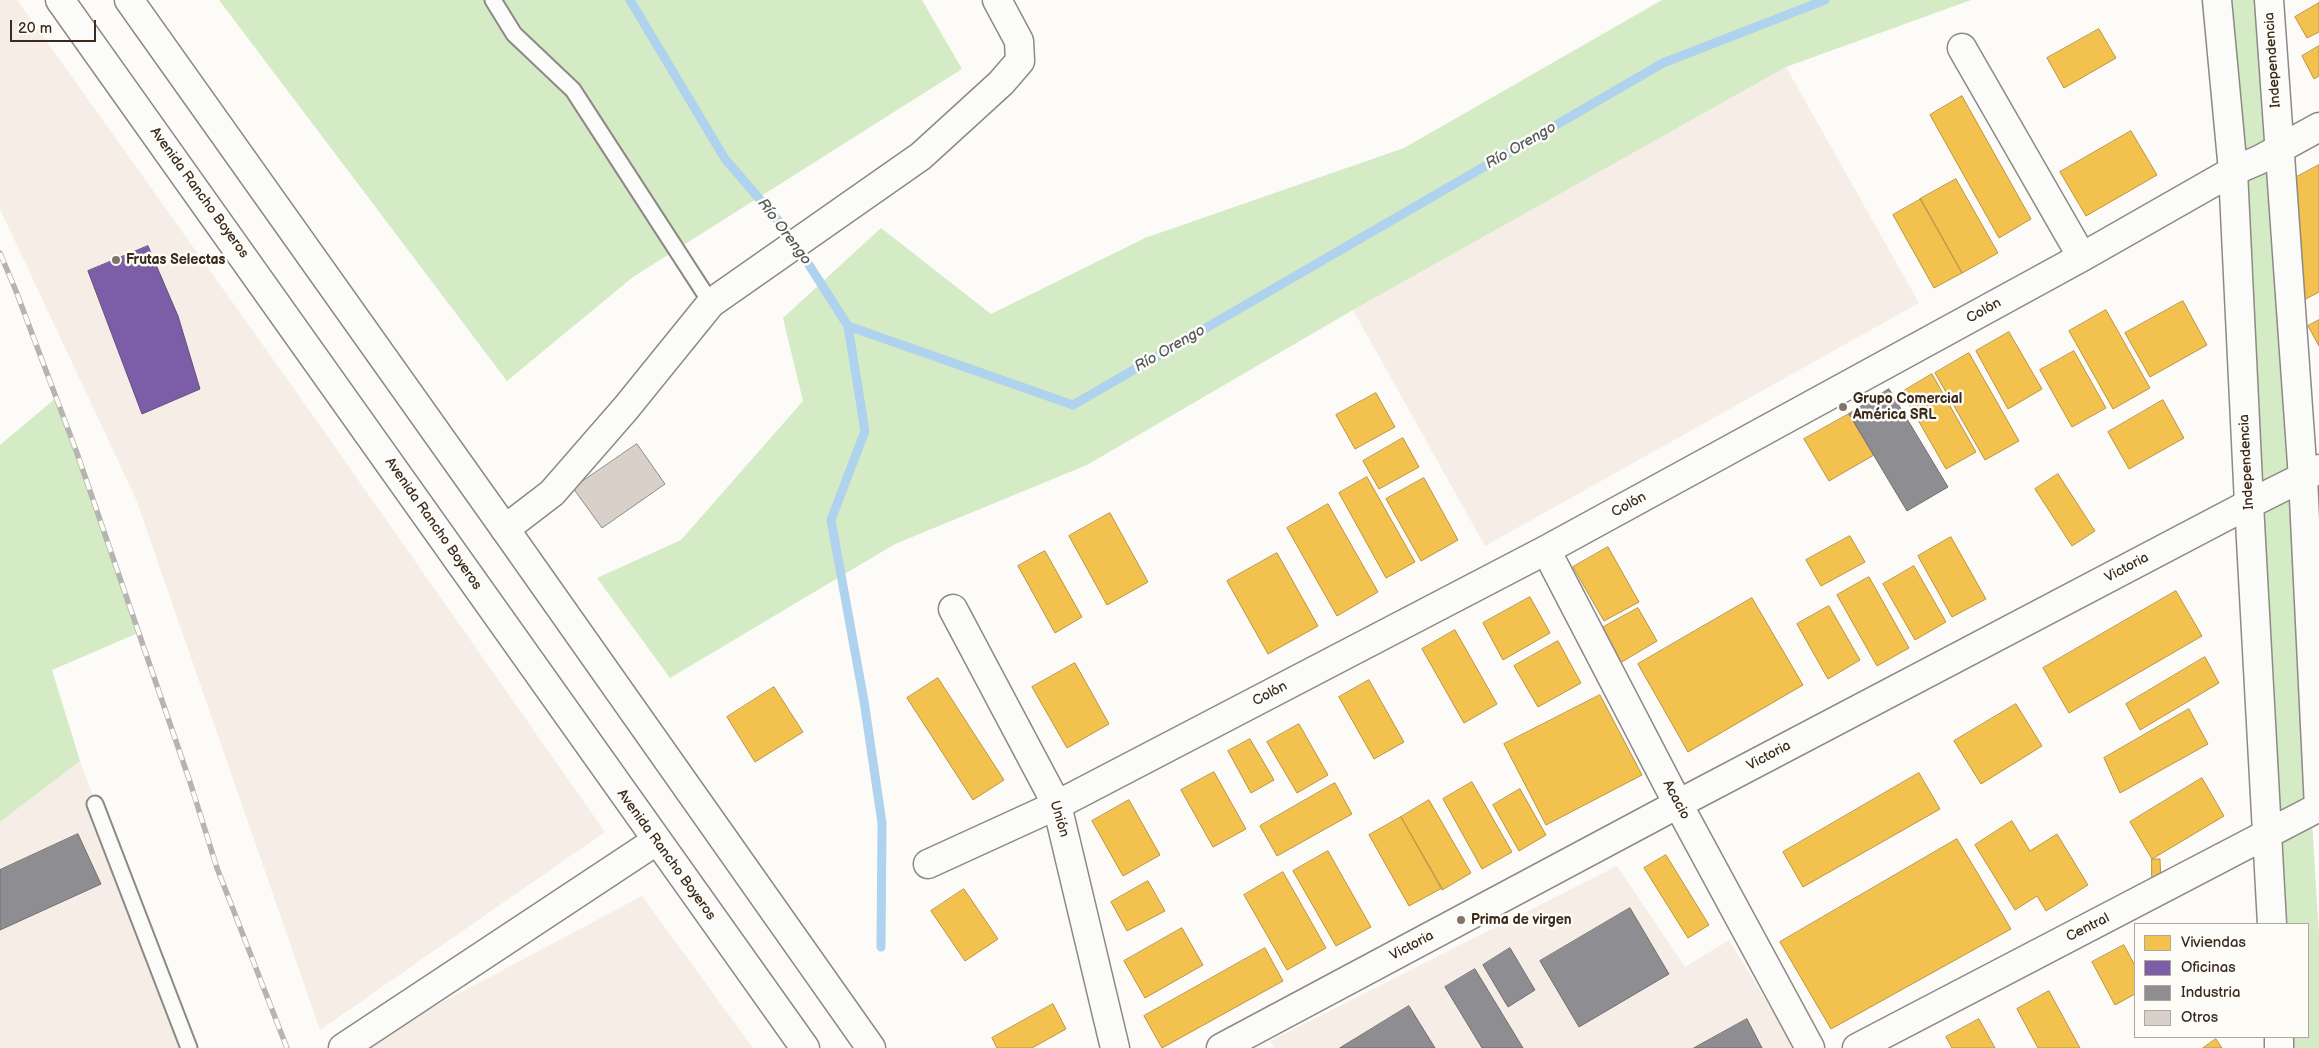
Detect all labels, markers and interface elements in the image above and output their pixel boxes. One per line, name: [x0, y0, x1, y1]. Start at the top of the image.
scale bar: [12, 10, 99, 42]
street label: Independencia: [2261, 12, 2285, 108]
text: 20 m: [18, 19, 52, 38]
water label: Río Orengo: [1483, 119, 1559, 173]
street label: Avenida Rancho Boyeros: [146, 124, 252, 262]
water label: Río Orengo: [753, 195, 815, 269]
place label: Frutas Selectas: [126, 252, 225, 268]
marker: Frutas Selectas: [110, 254, 122, 266]
street label: Colón: [1964, 295, 2004, 327]
water label: Río Orengo: [1132, 322, 1208, 376]
place label: Grupo Comercial América SRL: [1853, 391, 1962, 424]
marker: Grupo Comercial América SRL: [1837, 401, 1849, 413]
street label: Independencia: [2236, 414, 2258, 510]
street label: Avenida Rancho Boyeros: [381, 455, 485, 593]
street label: Colón: [1609, 489, 1649, 521]
street label: Victoria: [2102, 549, 2152, 587]
street label: Colón: [1250, 678, 1290, 710]
street label: Victoria: [1744, 737, 1794, 775]
street label: Acacio: [1659, 777, 1693, 823]
street label: Avenida Rancho Boyeros: [613, 786, 719, 924]
street label: Unión: [1046, 799, 1072, 839]
street label: Central: [2064, 910, 2112, 946]
place label: Prima de virgen: [1471, 912, 1572, 928]
marker: Prima de virgen: [1455, 914, 1467, 926]
legend: [2134, 923, 2309, 1038]
street label: Victoria: [1387, 927, 1437, 965]
text: Viviendas: [2181, 933, 2246, 952]
text: Oficinas: [2181, 958, 2236, 977]
text: Industria: [2181, 983, 2241, 1002]
text: Otros: [2181, 1008, 2218, 1027]

